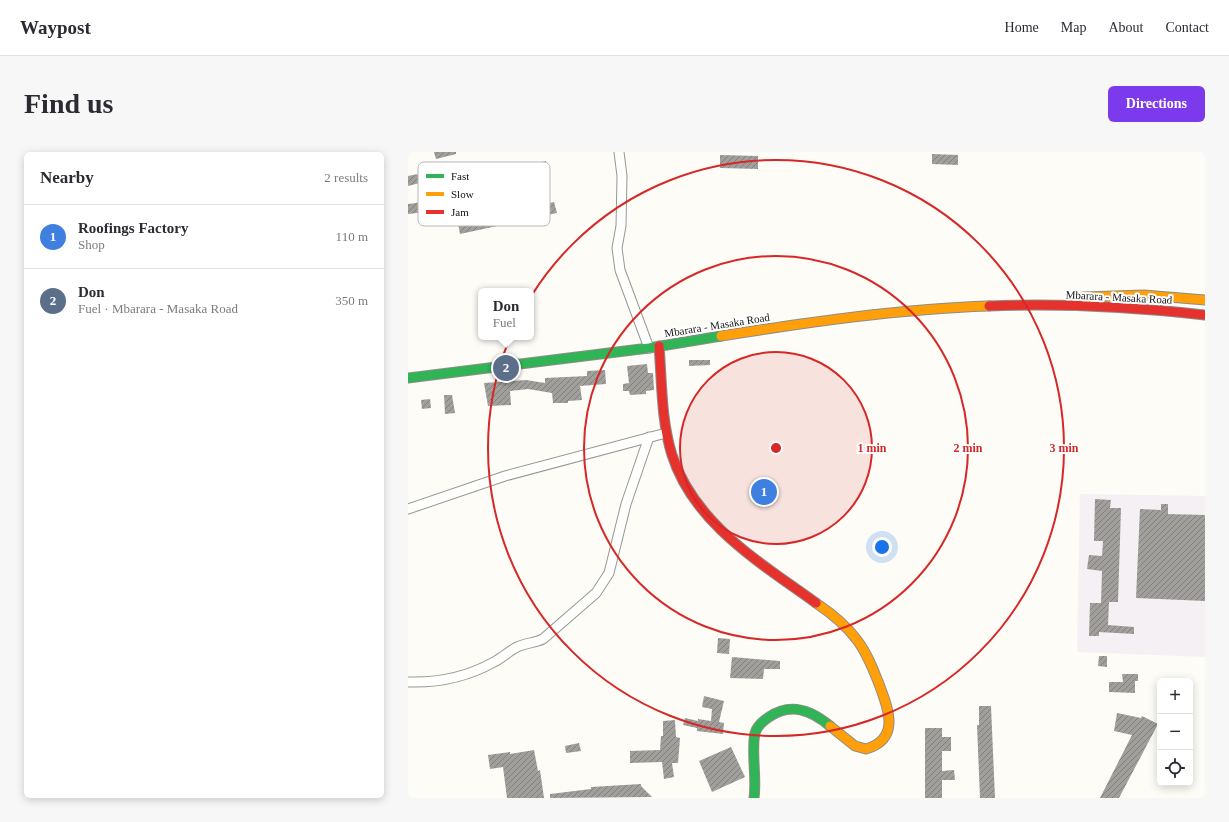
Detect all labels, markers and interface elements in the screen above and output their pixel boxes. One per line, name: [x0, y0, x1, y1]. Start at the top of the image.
text: Waypost: [20, 17, 91, 38]
text: Home: [1005, 20, 1039, 35]
text: Map: [1061, 20, 1086, 35]
text: About: [1108, 20, 1143, 35]
text: Contact: [1165, 20, 1209, 35]
button: Directions: [1108, 86, 1205, 122]
text: Find us: [24, 88, 114, 119]
legend: [418, 162, 550, 226]
text: Nearby: [40, 168, 94, 187]
text: 2 results: [324, 170, 368, 185]
text: Fast: [451, 170, 469, 182]
text: Slow: [451, 188, 474, 200]
text: Jam: [451, 206, 469, 218]
text: Roofings Factory: [78, 220, 188, 236]
text: 1: [50, 229, 56, 244]
text: 110 m: [336, 229, 368, 244]
text: Shop: [78, 237, 105, 252]
text: Don: [78, 284, 105, 300]
popup: [478, 288, 534, 340]
street label: Mbarara - Masaka Road: [1065, 288, 1173, 306]
text: 2: [50, 293, 56, 308]
text: 350 m: [335, 293, 368, 308]
text: Don: [493, 298, 519, 314]
text: Fuel · Mbarara - Masaka Road: [78, 301, 238, 316]
street label: Mbarara - Masaka Road: [663, 311, 771, 339]
text: Fuel: [493, 315, 516, 330]
pin: 2: [493, 353, 519, 383]
centre of rings: [769, 441, 783, 455]
text: 1 min: [857, 441, 887, 455]
text: 2 min: [953, 441, 983, 455]
text: 3 min: [1049, 441, 1079, 455]
pin: 1: [751, 477, 777, 507]
your location: [872, 537, 892, 557]
map controls: [1157, 678, 1193, 786]
button: +: [1157, 678, 1193, 714]
button: −: [1157, 714, 1193, 750]
button: locate: [1157, 750, 1193, 786]

